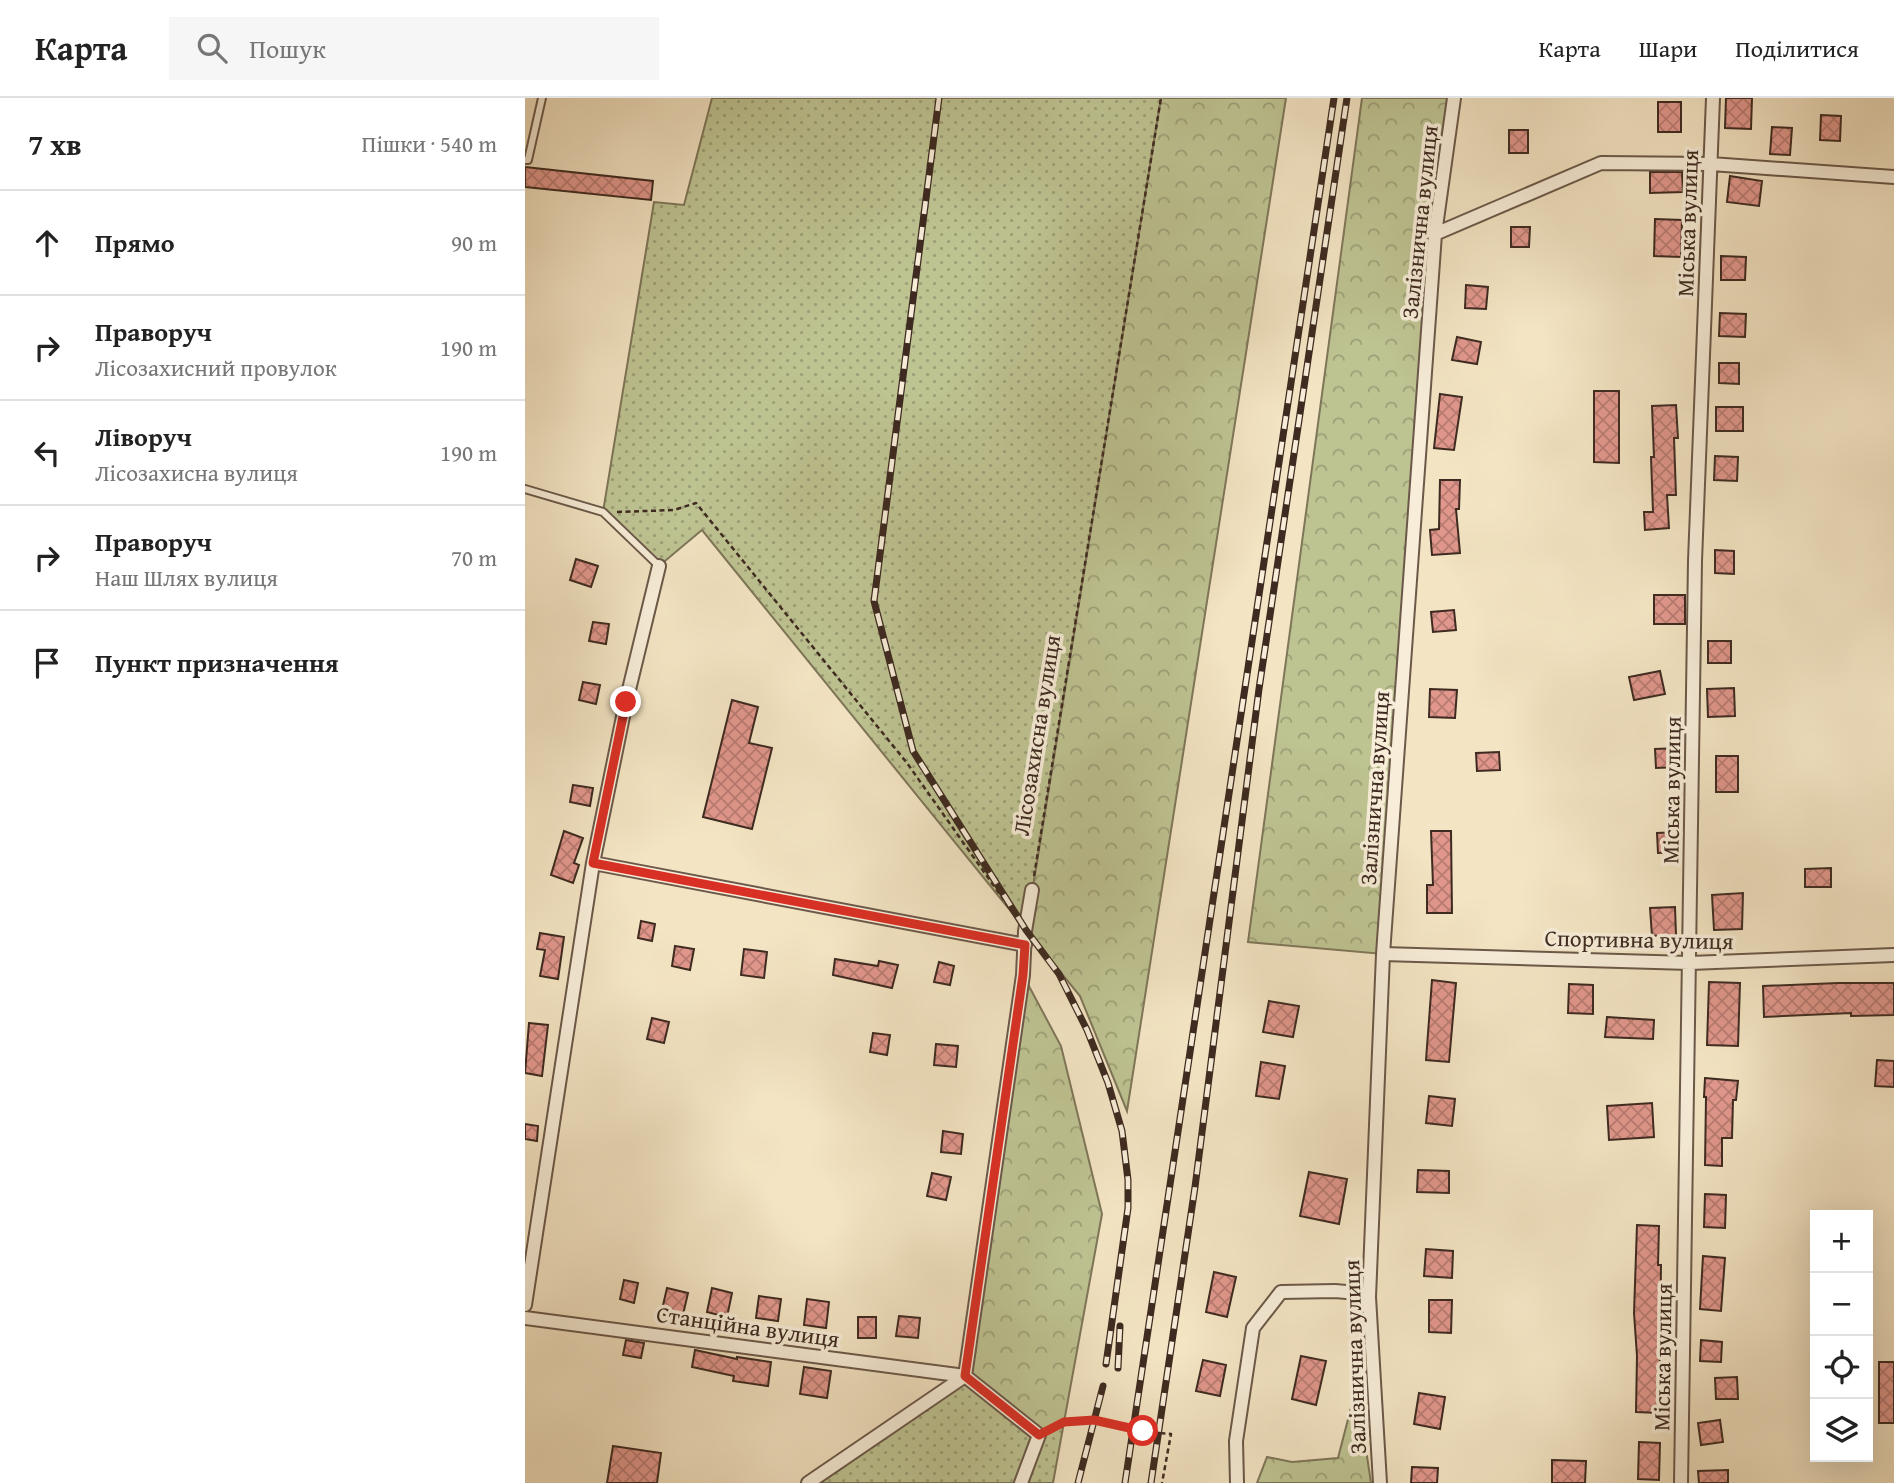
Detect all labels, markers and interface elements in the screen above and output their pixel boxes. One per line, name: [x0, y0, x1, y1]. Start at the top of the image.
search box: [169, 17, 659, 80]
text: Карта: [35, 24, 127, 72]
icon: search: [193, 29, 231, 67]
text: Пошук: [249, 29, 326, 68]
text: Карта: [1538, 31, 1601, 66]
text: Шари: [1639, 31, 1697, 66]
text: Поділитися: [1735, 31, 1859, 66]
text: 7 хв: [28, 122, 82, 166]
street label: Залізнична вулиця: [1392, 123, 1446, 321]
text: Пішки · 540 m: [362, 127, 497, 160]
street label: Міська вулиця: [1668, 148, 1706, 297]
text: Прямо: [95, 223, 175, 262]
icon: ahead: [28, 224, 66, 262]
text: 90 m: [451, 226, 497, 259]
text: Праворуч: [95, 312, 212, 351]
icon: right: [28, 329, 66, 367]
text: 190 m: [440, 331, 497, 364]
text: Лісозахисний провулок: [95, 351, 337, 384]
text: Ліворуч: [95, 417, 192, 456]
icon: left: [28, 434, 66, 472]
text: 190 m: [440, 436, 497, 469]
text: Лісозахисна вулиця: [95, 456, 298, 489]
text: Праворуч: [95, 522, 212, 561]
icon: right: [28, 539, 66, 577]
text: 70 m: [451, 541, 497, 574]
text: Наш Шлях вулиця: [95, 561, 278, 594]
street label: Лісозахисна вулиця: [1004, 632, 1068, 838]
text: Пункт призначення: [95, 643, 339, 682]
icon: arrive: [28, 644, 66, 682]
route end: [610, 686, 641, 717]
street label: Залізнична вулиця: [1351, 689, 1397, 886]
street label: Міська вулиця: [1653, 716, 1689, 864]
street label: Спортивна вулиця: [1544, 921, 1734, 957]
map controls: [1810, 1210, 1873, 1462]
button: +: [1810, 1210, 1873, 1273]
street label: Залізнична вулиця: [1334, 1259, 1374, 1455]
button: −: [1810, 1273, 1873, 1336]
street label: Міська вулиця: [1644, 1283, 1680, 1431]
street label: Станційна вулиця: [654, 1297, 842, 1355]
button: locate: [1810, 1336, 1873, 1399]
button: layers: [1810, 1399, 1873, 1462]
route start: [1127, 1415, 1158, 1446]

